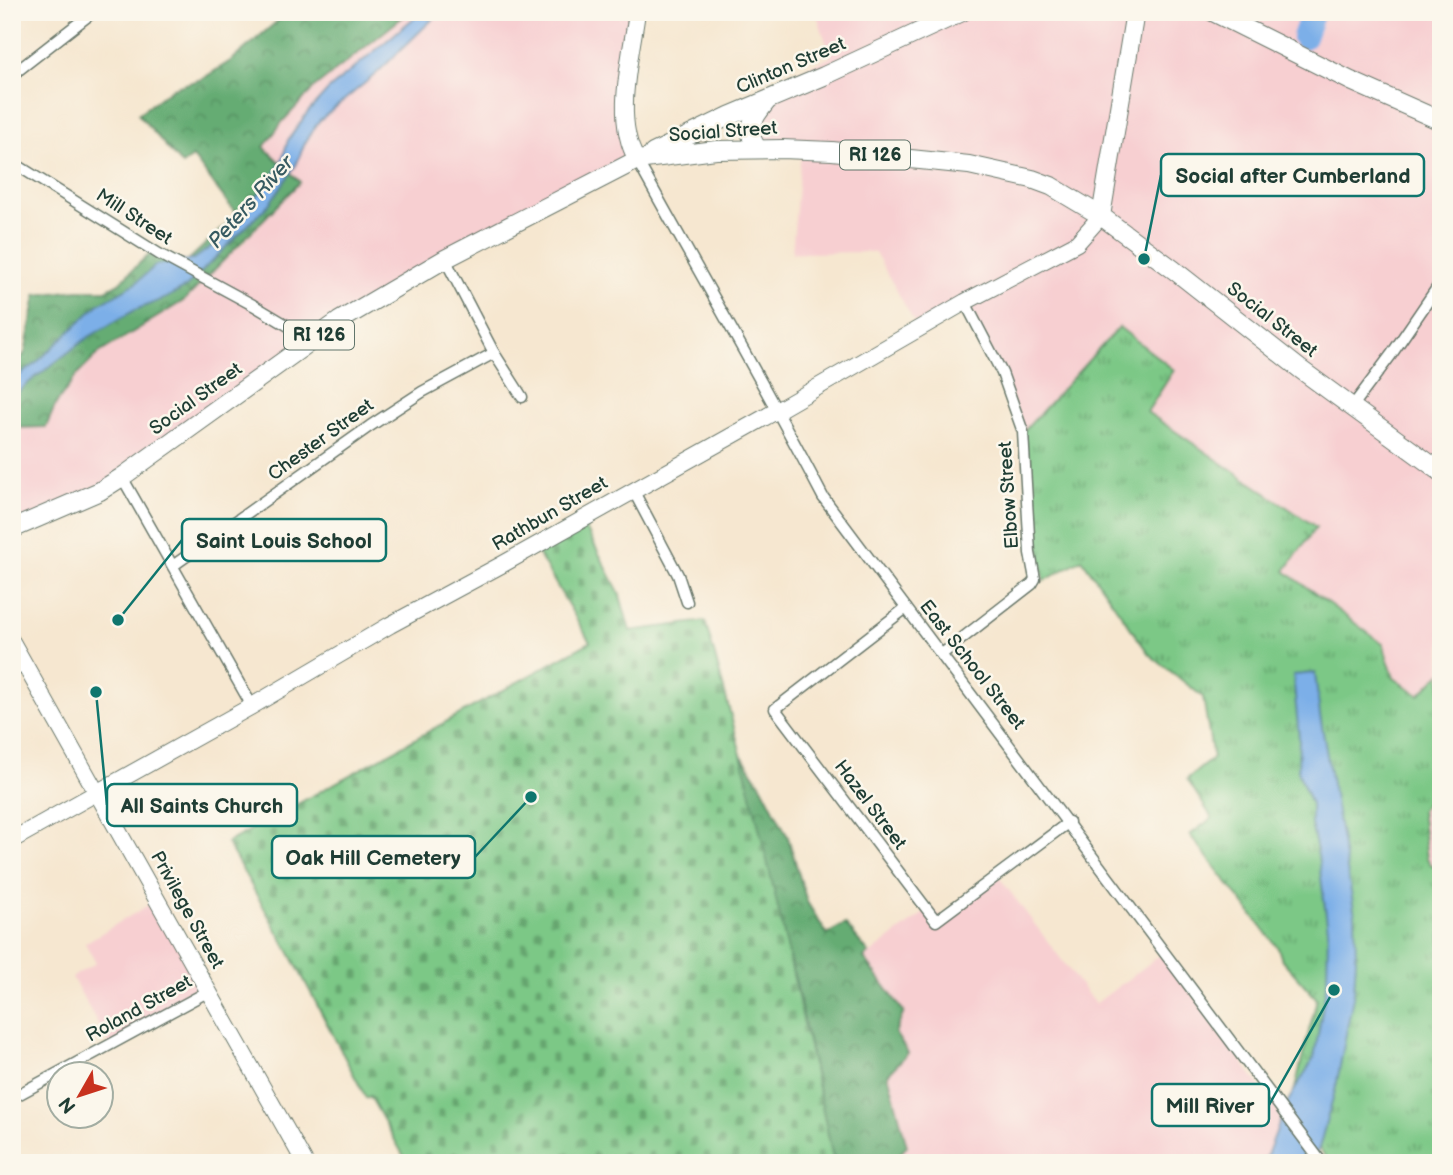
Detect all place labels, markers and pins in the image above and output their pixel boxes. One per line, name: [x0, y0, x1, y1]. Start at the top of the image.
callout: Social after Cumberland: [1161, 154, 1424, 196]
callout: Saint Louis School: [182, 519, 386, 561]
callout: All Saints Church: [107, 784, 297, 826]
callout: Oak Hill Cemetery: [272, 836, 475, 878]
callout: Mill River: [1152, 1084, 1269, 1126]

